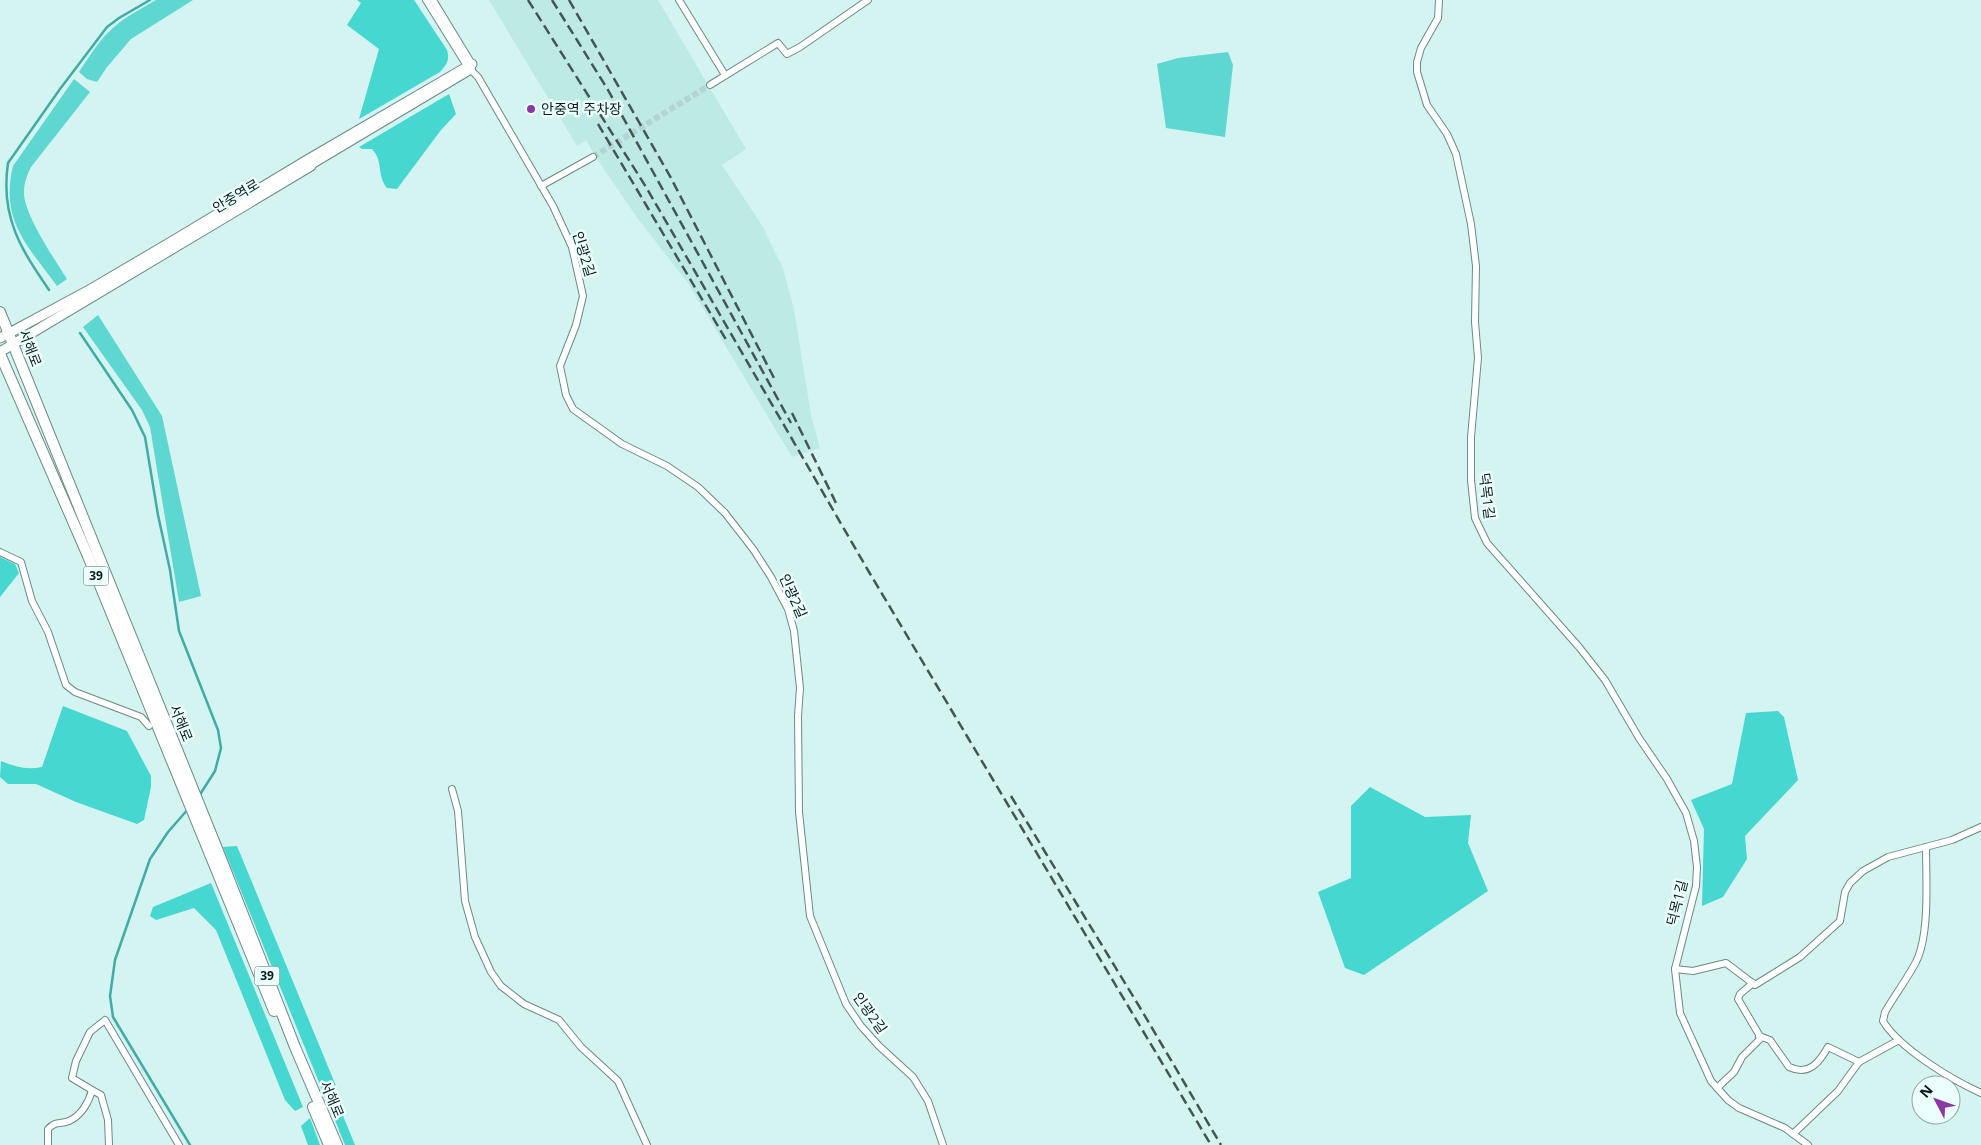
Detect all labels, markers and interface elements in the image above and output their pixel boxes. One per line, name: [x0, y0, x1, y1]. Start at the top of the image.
place label: 안중역 주차장: [541, 99, 622, 118]
marker: 안중역 주차장: [525, 103, 537, 115]
street label: 안중역로: [209, 174, 263, 217]
street label: 인광2길: [569, 229, 600, 279]
street label: 서해로: [15, 326, 46, 369]
street label: 덕목1길: [1475, 472, 1500, 520]
road number: 39: [84, 566, 108, 586]
street label: 인광2길: [775, 571, 812, 621]
street label: 서해로: [165, 701, 198, 744]
street label: 덕목1길: [1662, 878, 1691, 928]
road number: 39: [254, 966, 280, 986]
street label: 인광2길: [849, 988, 892, 1037]
north arrow: [1911, 1075, 1961, 1125]
street label: 서해로: [316, 1077, 349, 1120]
text: N: [1915, 1081, 1937, 1102]

